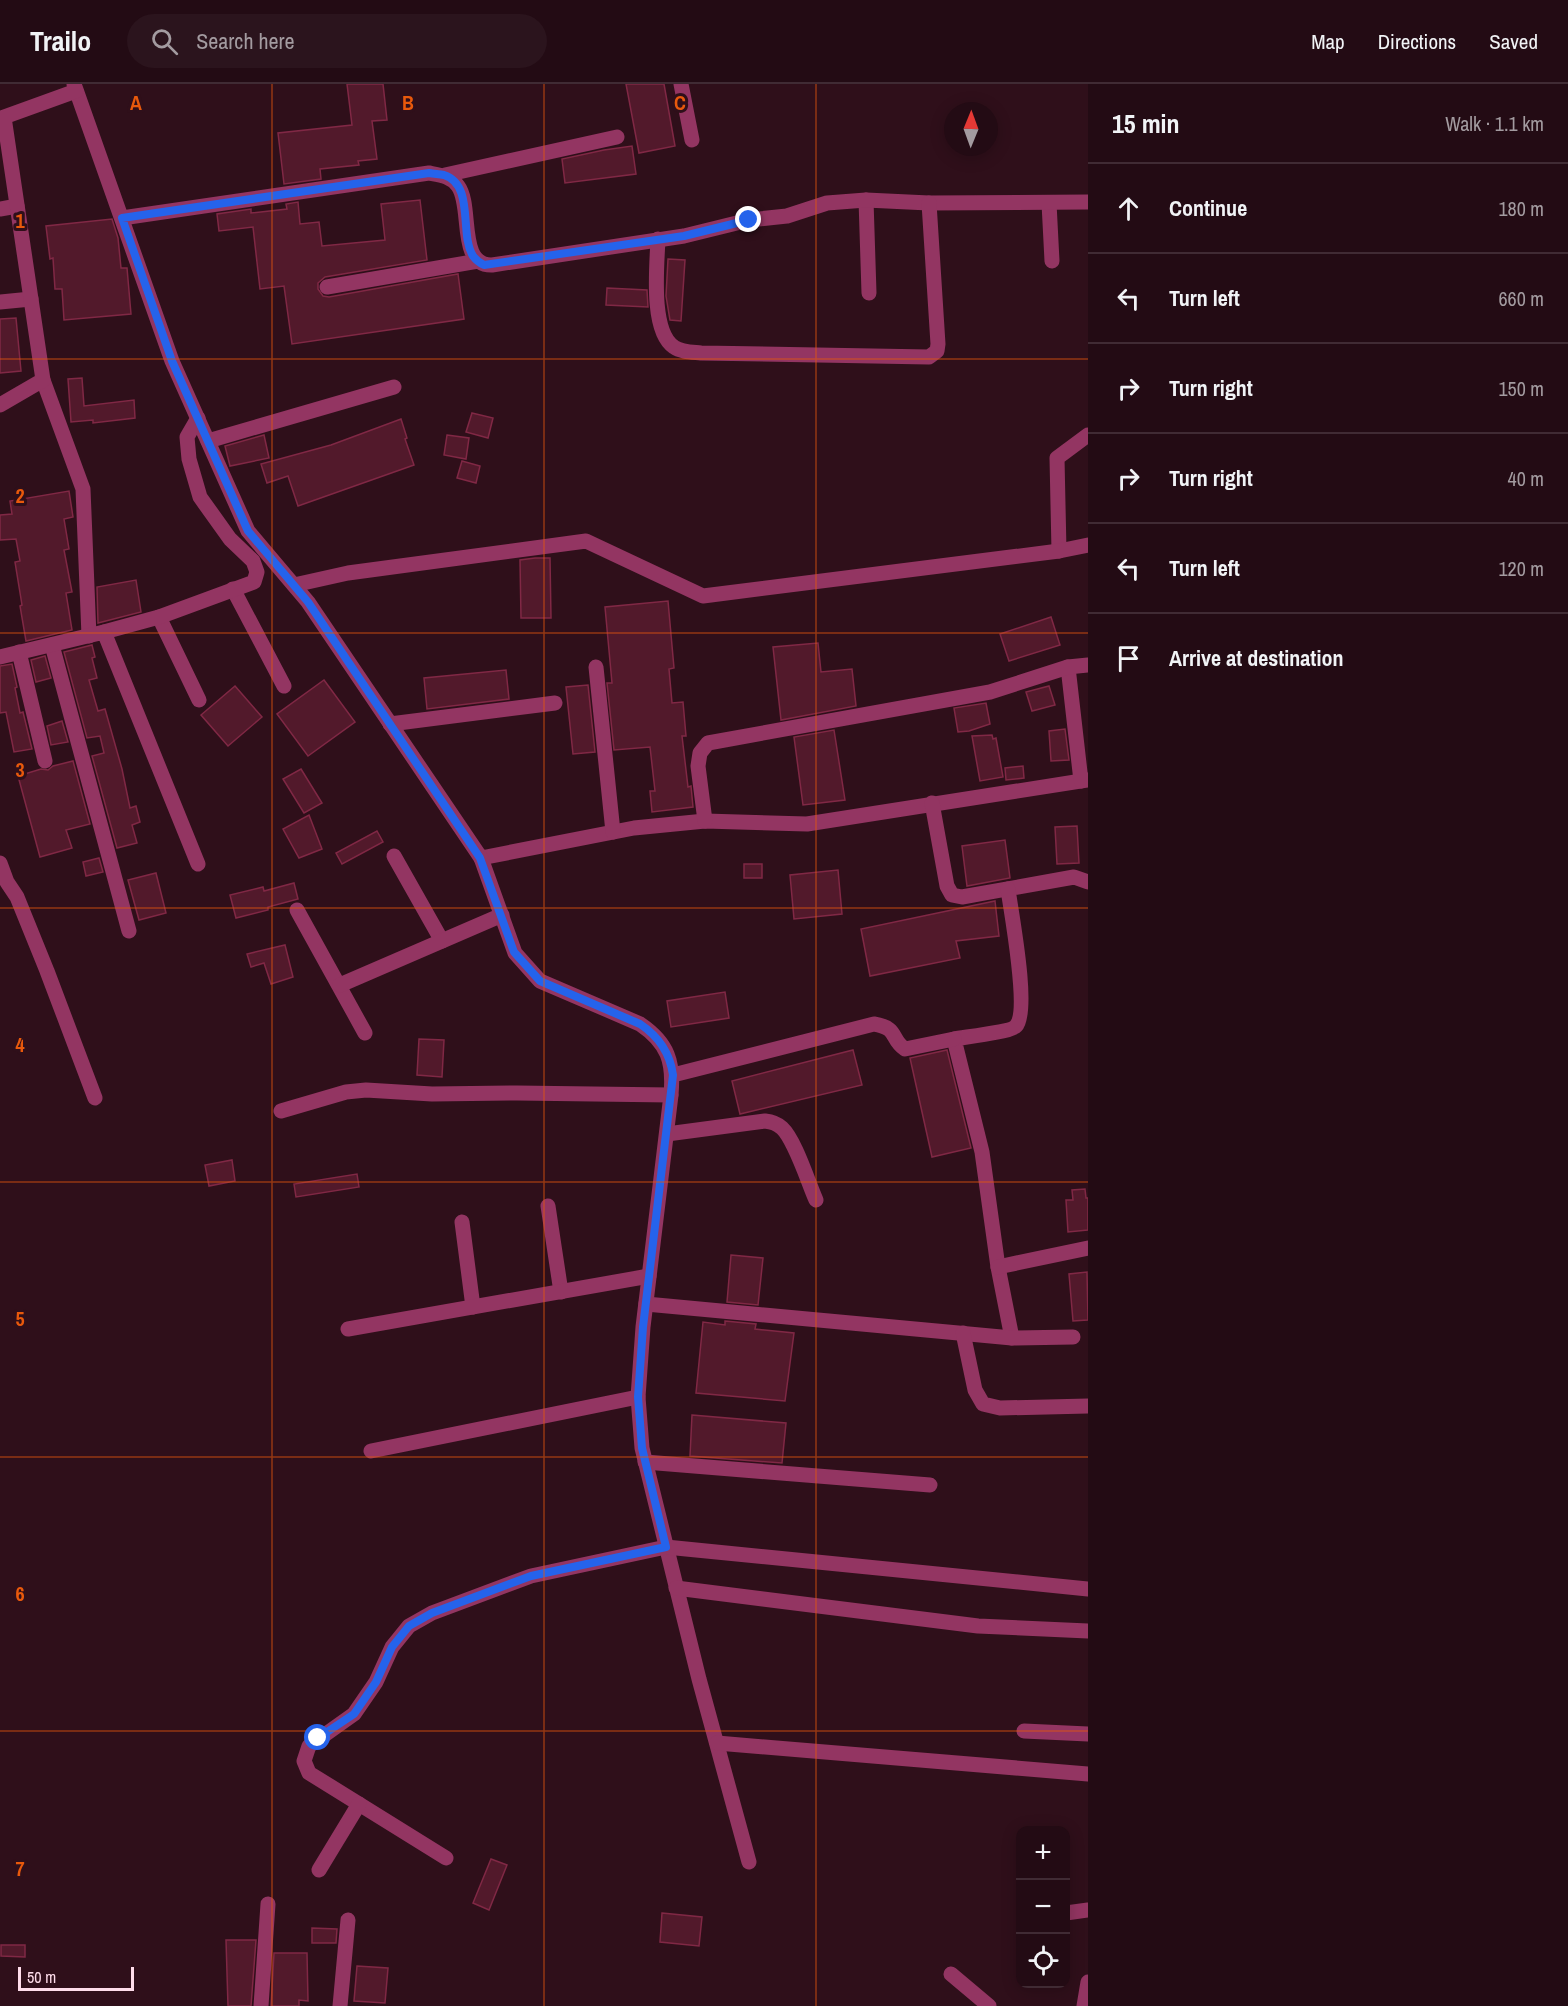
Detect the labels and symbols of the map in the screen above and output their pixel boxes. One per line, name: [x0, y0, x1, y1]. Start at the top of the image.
text: A: [130, 89, 142, 116]
text: B: [402, 89, 414, 116]
text: C: [674, 89, 686, 116]
north arrow: [944, 102, 998, 156]
route end: [735, 206, 761, 232]
text: 1: [15, 207, 25, 234]
text: 2: [15, 482, 25, 509]
text: 3: [15, 756, 25, 783]
text: 4: [15, 1031, 25, 1058]
text: 5: [15, 1305, 25, 1332]
text: 6: [15, 1580, 25, 1607]
route start: [304, 1724, 330, 1750]
text: 7: [15, 1855, 25, 1882]
scale bar: [18, 1964, 134, 1992]

